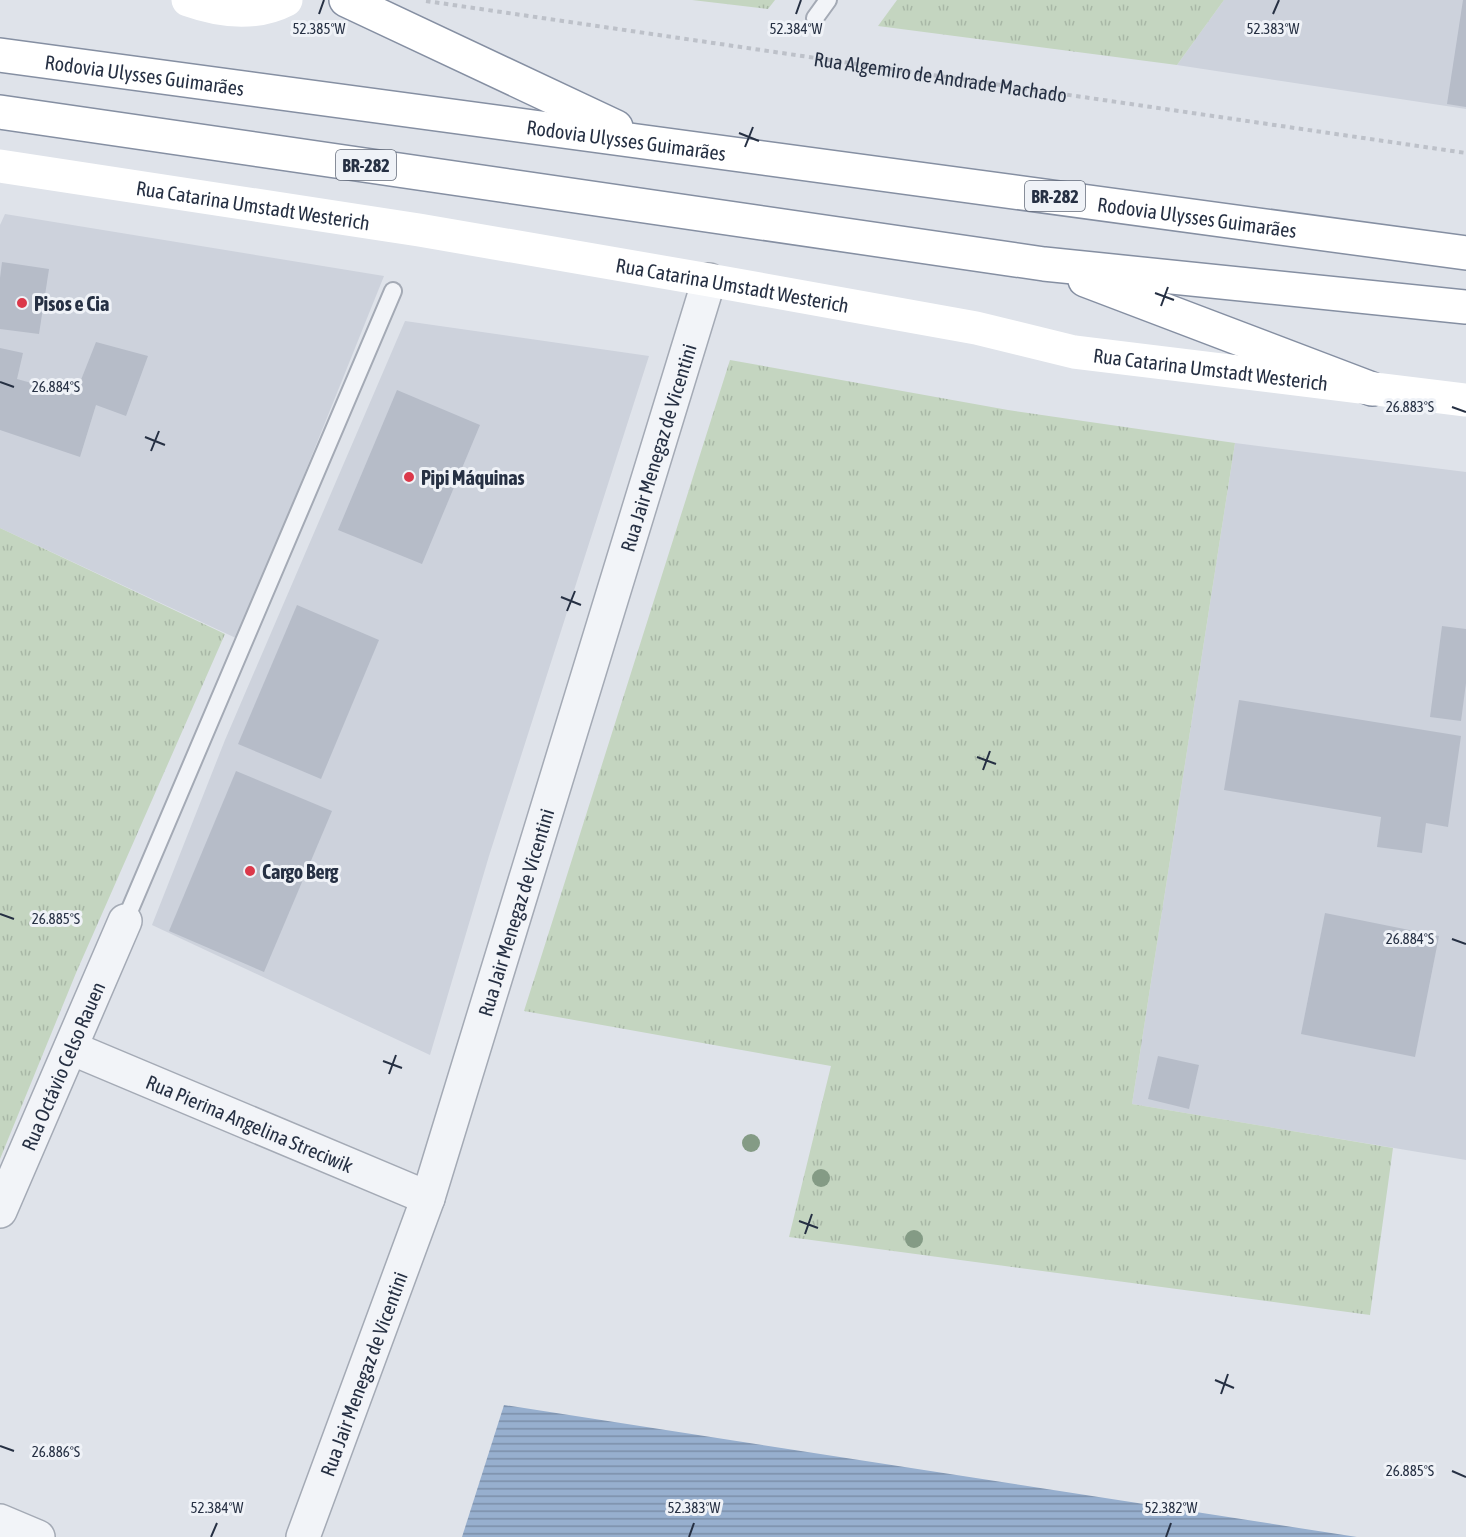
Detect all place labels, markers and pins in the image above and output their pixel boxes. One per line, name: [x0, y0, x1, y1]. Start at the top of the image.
place label: Pisos e Cia: [34, 292, 109, 315]
marker: Pisos e Cia: [15, 296, 29, 310]
place label: Pipi Máquinas: [421, 466, 525, 489]
marker: Pipi Máquinas: [402, 470, 416, 484]
place label: Cargo Berg: [262, 860, 339, 883]
marker: Cargo Berg: [243, 864, 257, 878]

